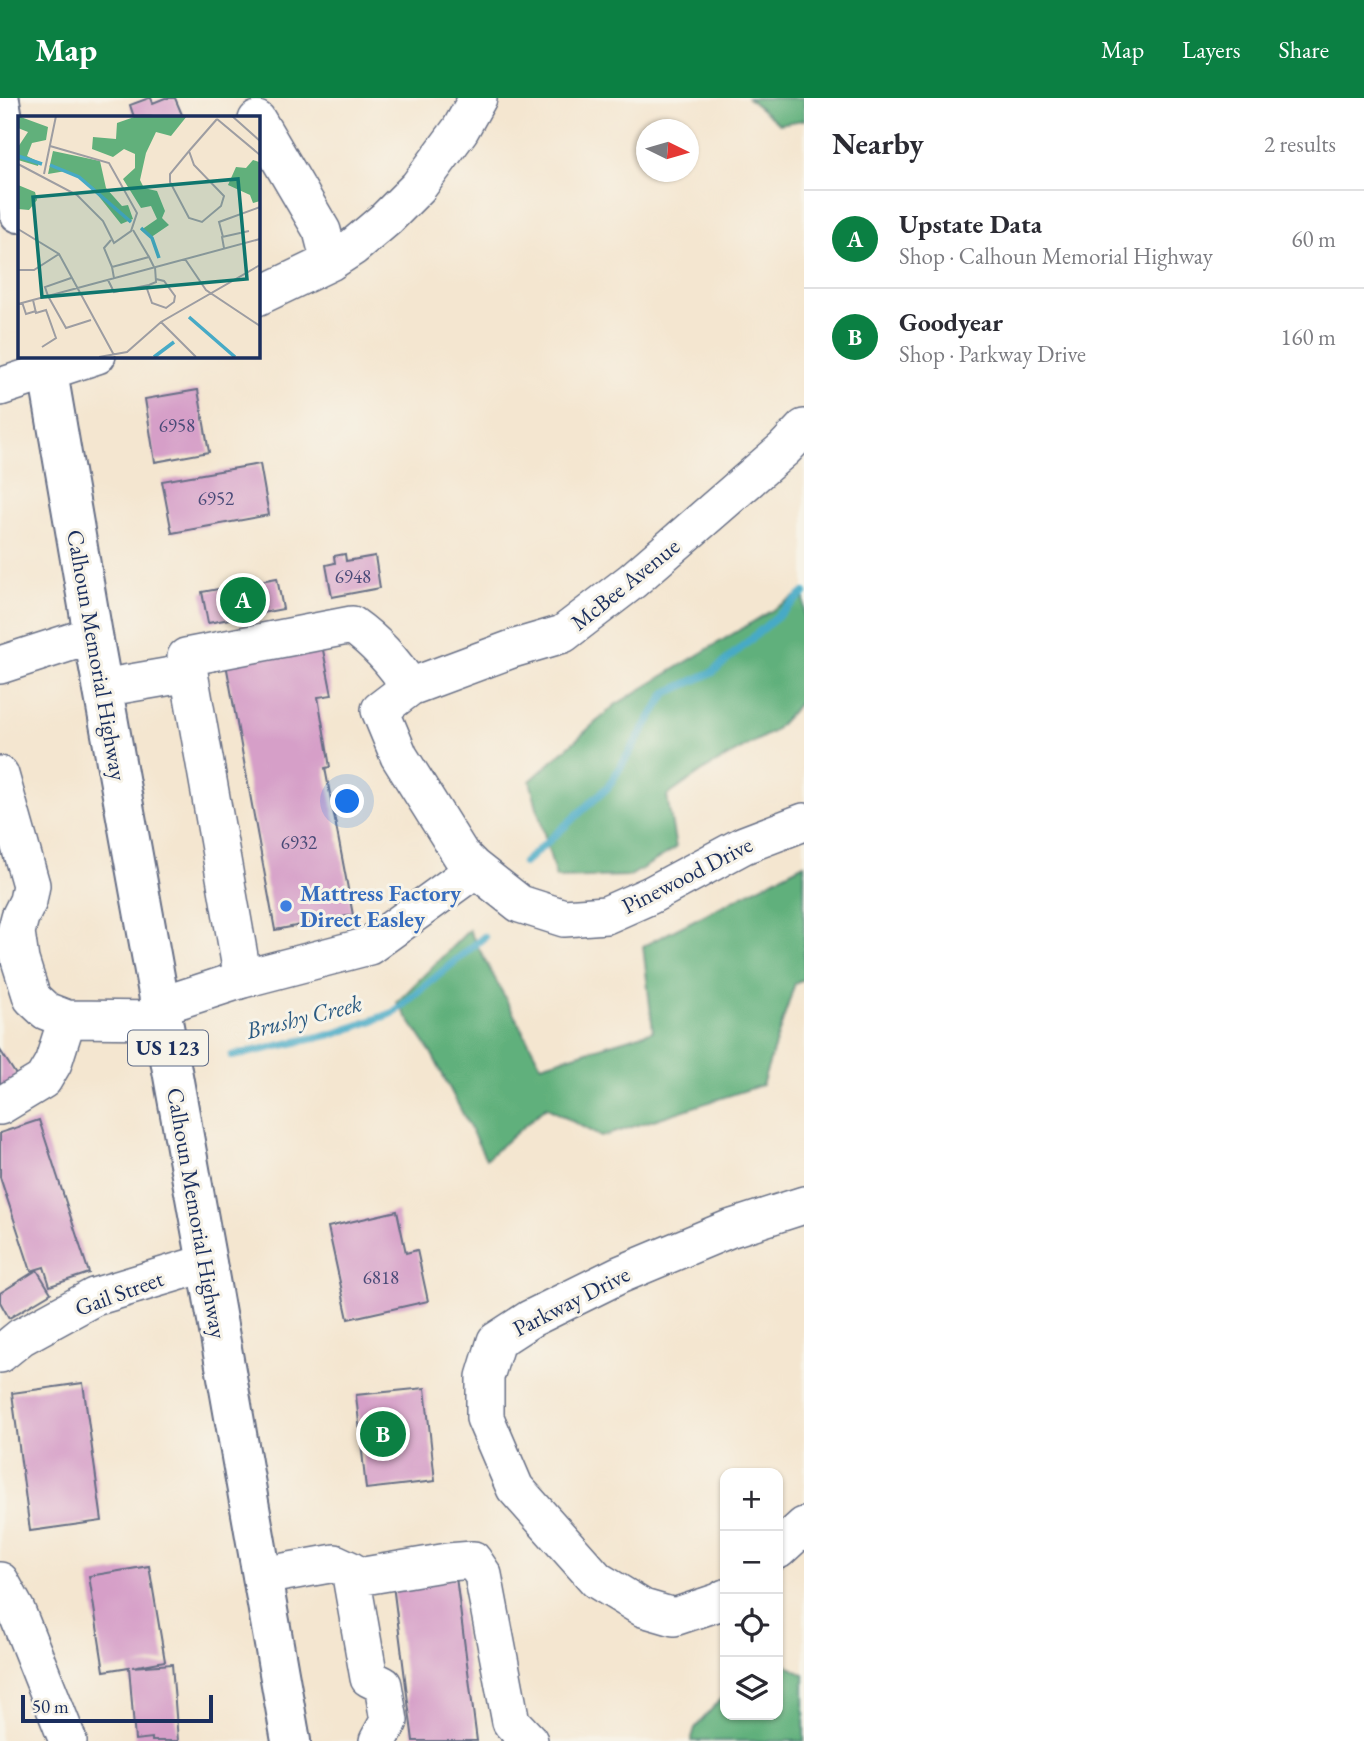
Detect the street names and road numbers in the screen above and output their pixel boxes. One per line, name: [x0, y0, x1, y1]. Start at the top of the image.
street label: Calhoun Memorial Highway: [60, 527, 134, 784]
street label: McBee Avenue: [564, 531, 686, 637]
street label: Pinewood Drive: [617, 829, 757, 921]
road number: US 123: [128, 1030, 208, 1066]
street label: Calhoun Memorial Highway: [160, 1085, 234, 1342]
street label: Parkway Drive: [507, 1259, 635, 1343]
street label: Gail Street: [71, 1263, 168, 1323]

